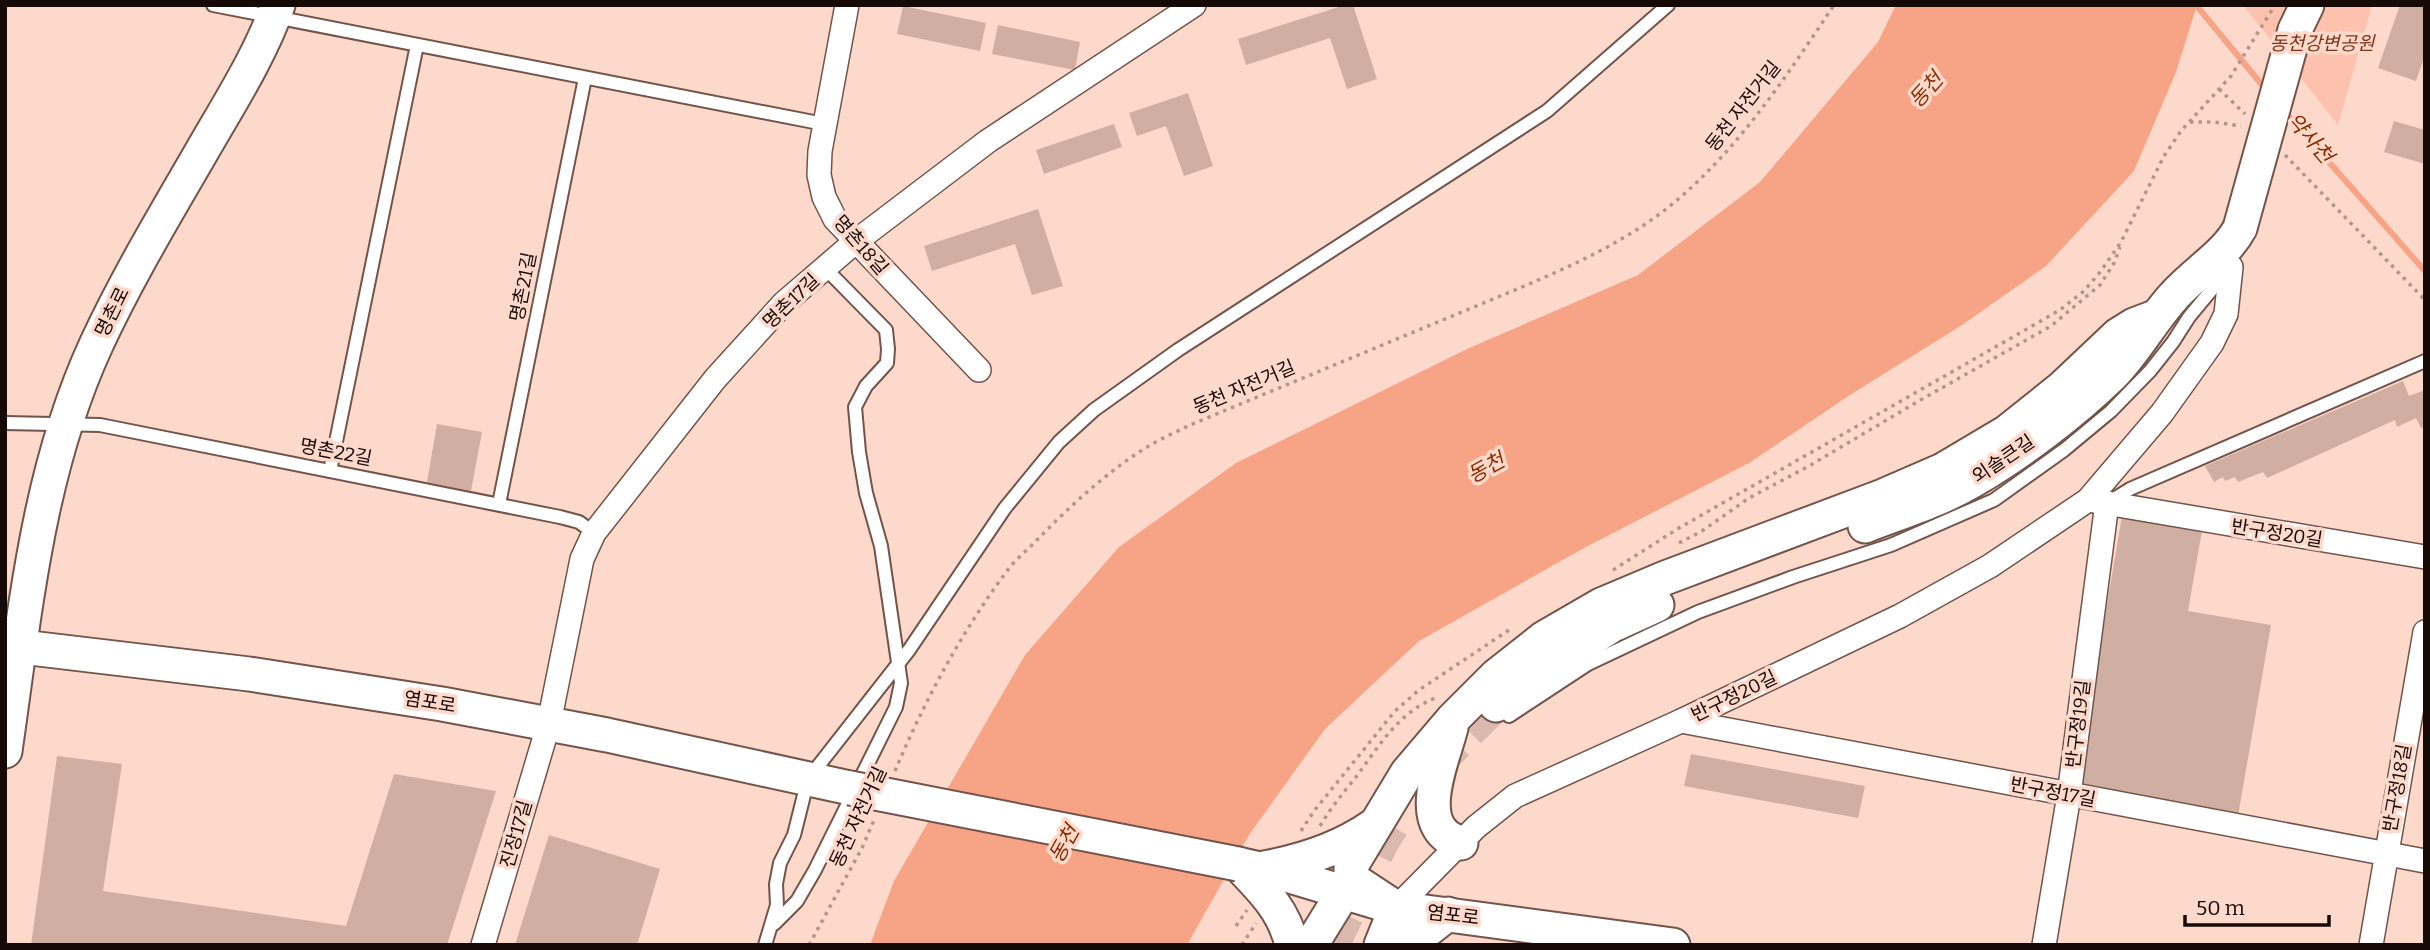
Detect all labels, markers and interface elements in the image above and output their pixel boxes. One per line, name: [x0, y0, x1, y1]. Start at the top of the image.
park label: 동천강변공원: [2270, 32, 2376, 55]
street label: 동천 자전거길: [1700, 56, 1786, 156]
water label: 동천: [1903, 65, 1950, 113]
water label: 약사천: [2281, 108, 2341, 170]
street label: 명촌18길: [829, 210, 893, 280]
street label: 명촌21길: [505, 250, 541, 324]
street label: 명촌17길: [758, 269, 824, 333]
street label: 명촌로: [90, 283, 134, 341]
street label: 동천 자전거길: [1189, 355, 1299, 419]
street label: 외솔큰길: [1968, 430, 2038, 488]
street label: 명촌22길: [298, 434, 374, 470]
water label: 동천: [1463, 446, 1512, 489]
street label: 반구정20길: [2230, 514, 2324, 552]
street label: 반구정20길: [1687, 665, 1781, 727]
street label: 반구정19길: [2061, 679, 2095, 769]
street label: 염포로: [402, 687, 458, 717]
street label: 반구정18길: [2378, 742, 2416, 834]
street label: 동천 자전거길: [825, 763, 891, 871]
street label: 반구정17길: [2008, 772, 2098, 812]
street label: 진장17길: [495, 797, 537, 871]
water label: 동천: [1043, 818, 1086, 867]
scale bar: [2185, 884, 2328, 928]
text: 50 m: [2196, 895, 2245, 921]
street label: 염포로: [1426, 900, 1480, 930]

